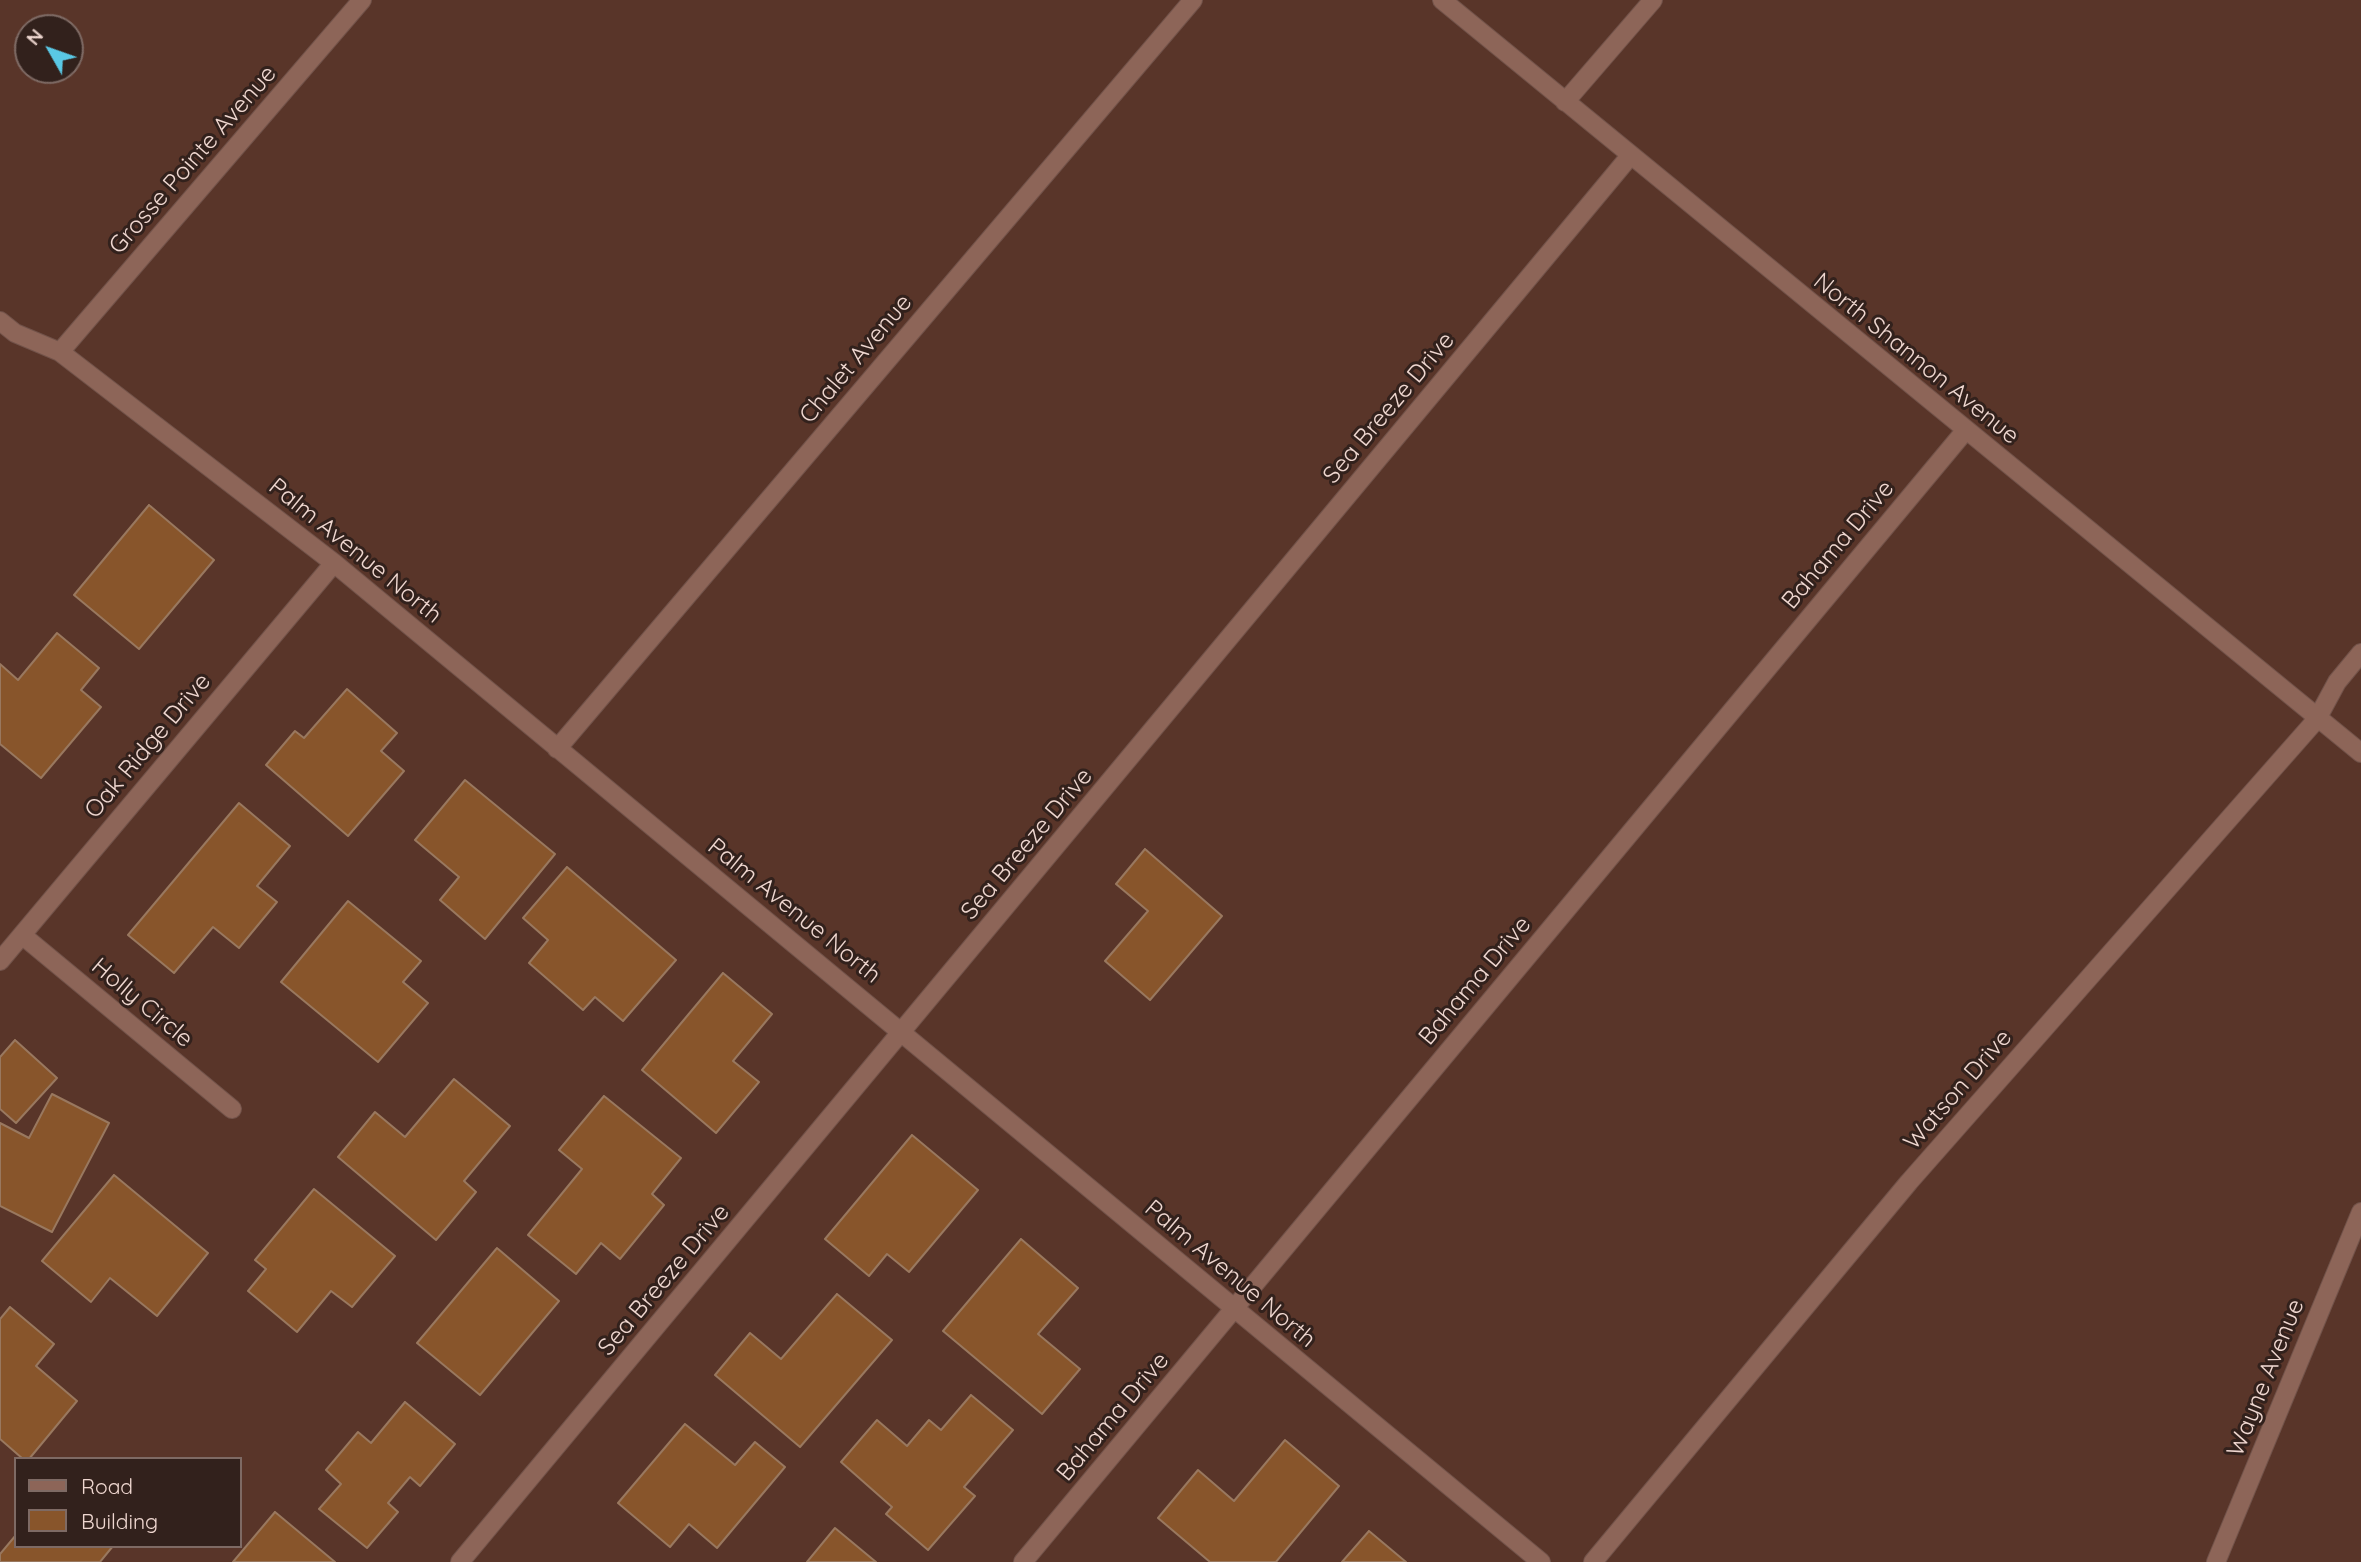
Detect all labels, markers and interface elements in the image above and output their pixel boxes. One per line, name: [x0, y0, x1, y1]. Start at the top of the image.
north arrow: [14, 14, 84, 84]
text: N: [21, 24, 48, 50]
street label: Grosse Pointe Avenue: [103, 60, 283, 260]
street label: North Shannon Avenue: [1807, 267, 2025, 451]
street label: Chalet Avenue: [794, 289, 918, 429]
street label: Sea Breeze Drive: [1317, 326, 1461, 490]
street label: Palm Avenue North: [263, 472, 447, 630]
street label: Bahama Drive: [1776, 475, 1900, 615]
street label: Oak Ridge Drive: [79, 668, 217, 824]
street label: Sea Breeze Drive: [955, 762, 1099, 926]
street label: Palm Avenue North: [702, 832, 886, 990]
street label: Bahama Drive: [1413, 911, 1537, 1051]
street label: Holly Circle: [85, 952, 199, 1054]
street label: Watson Drive: [1898, 1024, 2018, 1156]
street label: Palm Avenue North: [1139, 1194, 1321, 1354]
street label: Sea Breeze Drive: [592, 1198, 736, 1362]
street label: Wayne Avenue: [2221, 1295, 2311, 1461]
street label: Bahama Drive: [1051, 1347, 1175, 1487]
legend: [14, 1457, 242, 1548]
text: Road: [81, 1473, 133, 1499]
text: Building: [81, 1508, 158, 1534]

